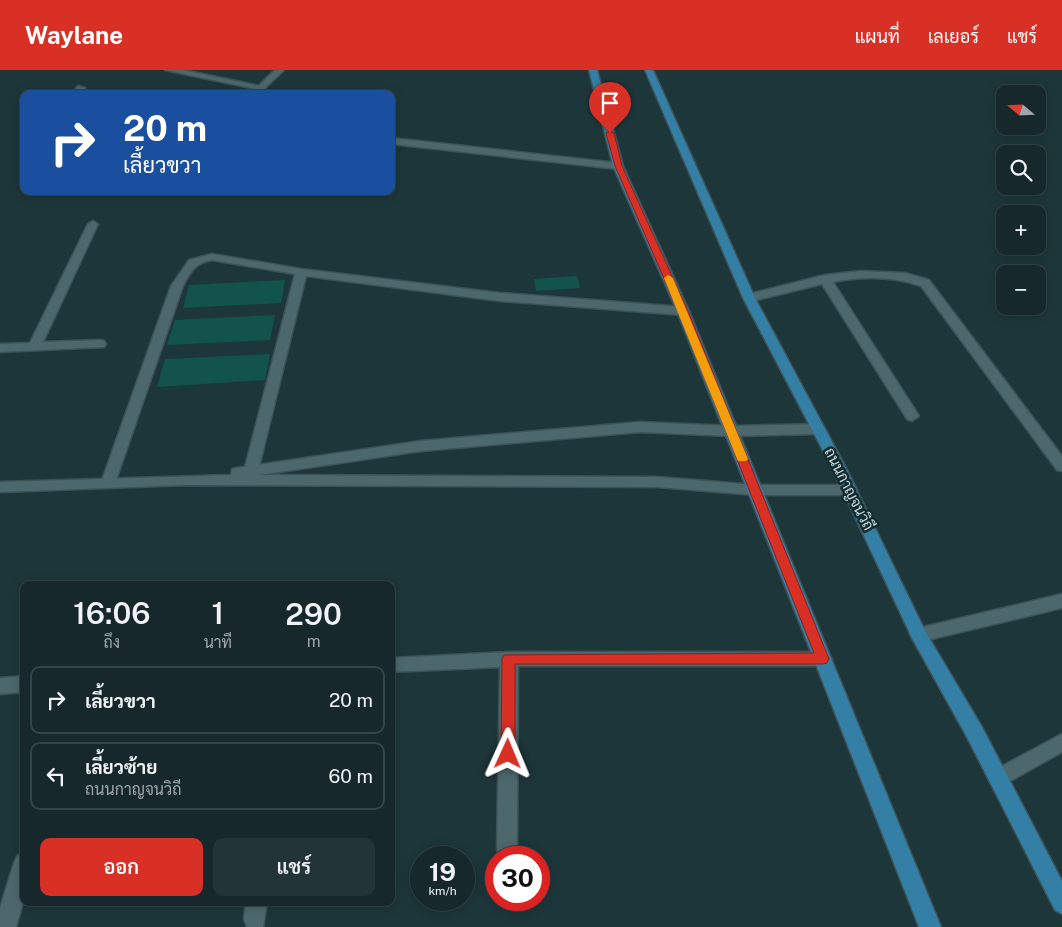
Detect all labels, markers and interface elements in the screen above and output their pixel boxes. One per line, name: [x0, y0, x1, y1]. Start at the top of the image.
text: Waylane: [25, 21, 123, 49]
text: แผนที่: [855, 26, 900, 47]
text: เลเยอร์: [928, 26, 979, 47]
text: แชร์: [1007, 26, 1037, 47]
pin: [589, 82, 631, 133]
north arrow: [996, 85, 1046, 135]
map controls: [996, 85, 1046, 315]
icon: arrive: [596, 89, 624, 117]
text: 20 m: [123, 108, 207, 149]
icon: right: [40, 110, 105, 175]
button: search: [996, 145, 1046, 195]
text: เลี้ยวขวา: [123, 152, 201, 178]
button: +: [996, 205, 1046, 255]
button: −: [996, 265, 1046, 315]
street label: ถนนกาญจนวิถี: [820, 444, 878, 533]
text: 16:06: [73, 595, 151, 631]
text: 1: [212, 595, 224, 631]
text: 290: [285, 596, 342, 632]
text: m: [307, 632, 320, 651]
text: ถึง: [104, 633, 120, 652]
text: นาที: [204, 633, 232, 652]
icon: right: [42, 686, 70, 714]
text: 20 m: [329, 689, 373, 711]
text: เลี้ยวขวา: [85, 690, 156, 712]
position arrow: [481, 727, 533, 779]
text: เลี้ยวซ้าย: [85, 756, 157, 778]
icon: left: [42, 762, 70, 790]
text: 60 m: [329, 765, 373, 787]
text: ถนนกาญจนวิถี: [85, 780, 182, 799]
button: ออก: [40, 838, 203, 896]
button: แชร์: [213, 838, 375, 896]
speed limit sign: 30: [485, 846, 550, 911]
text: 19: [429, 857, 456, 887]
text: km/h: [428, 884, 457, 898]

